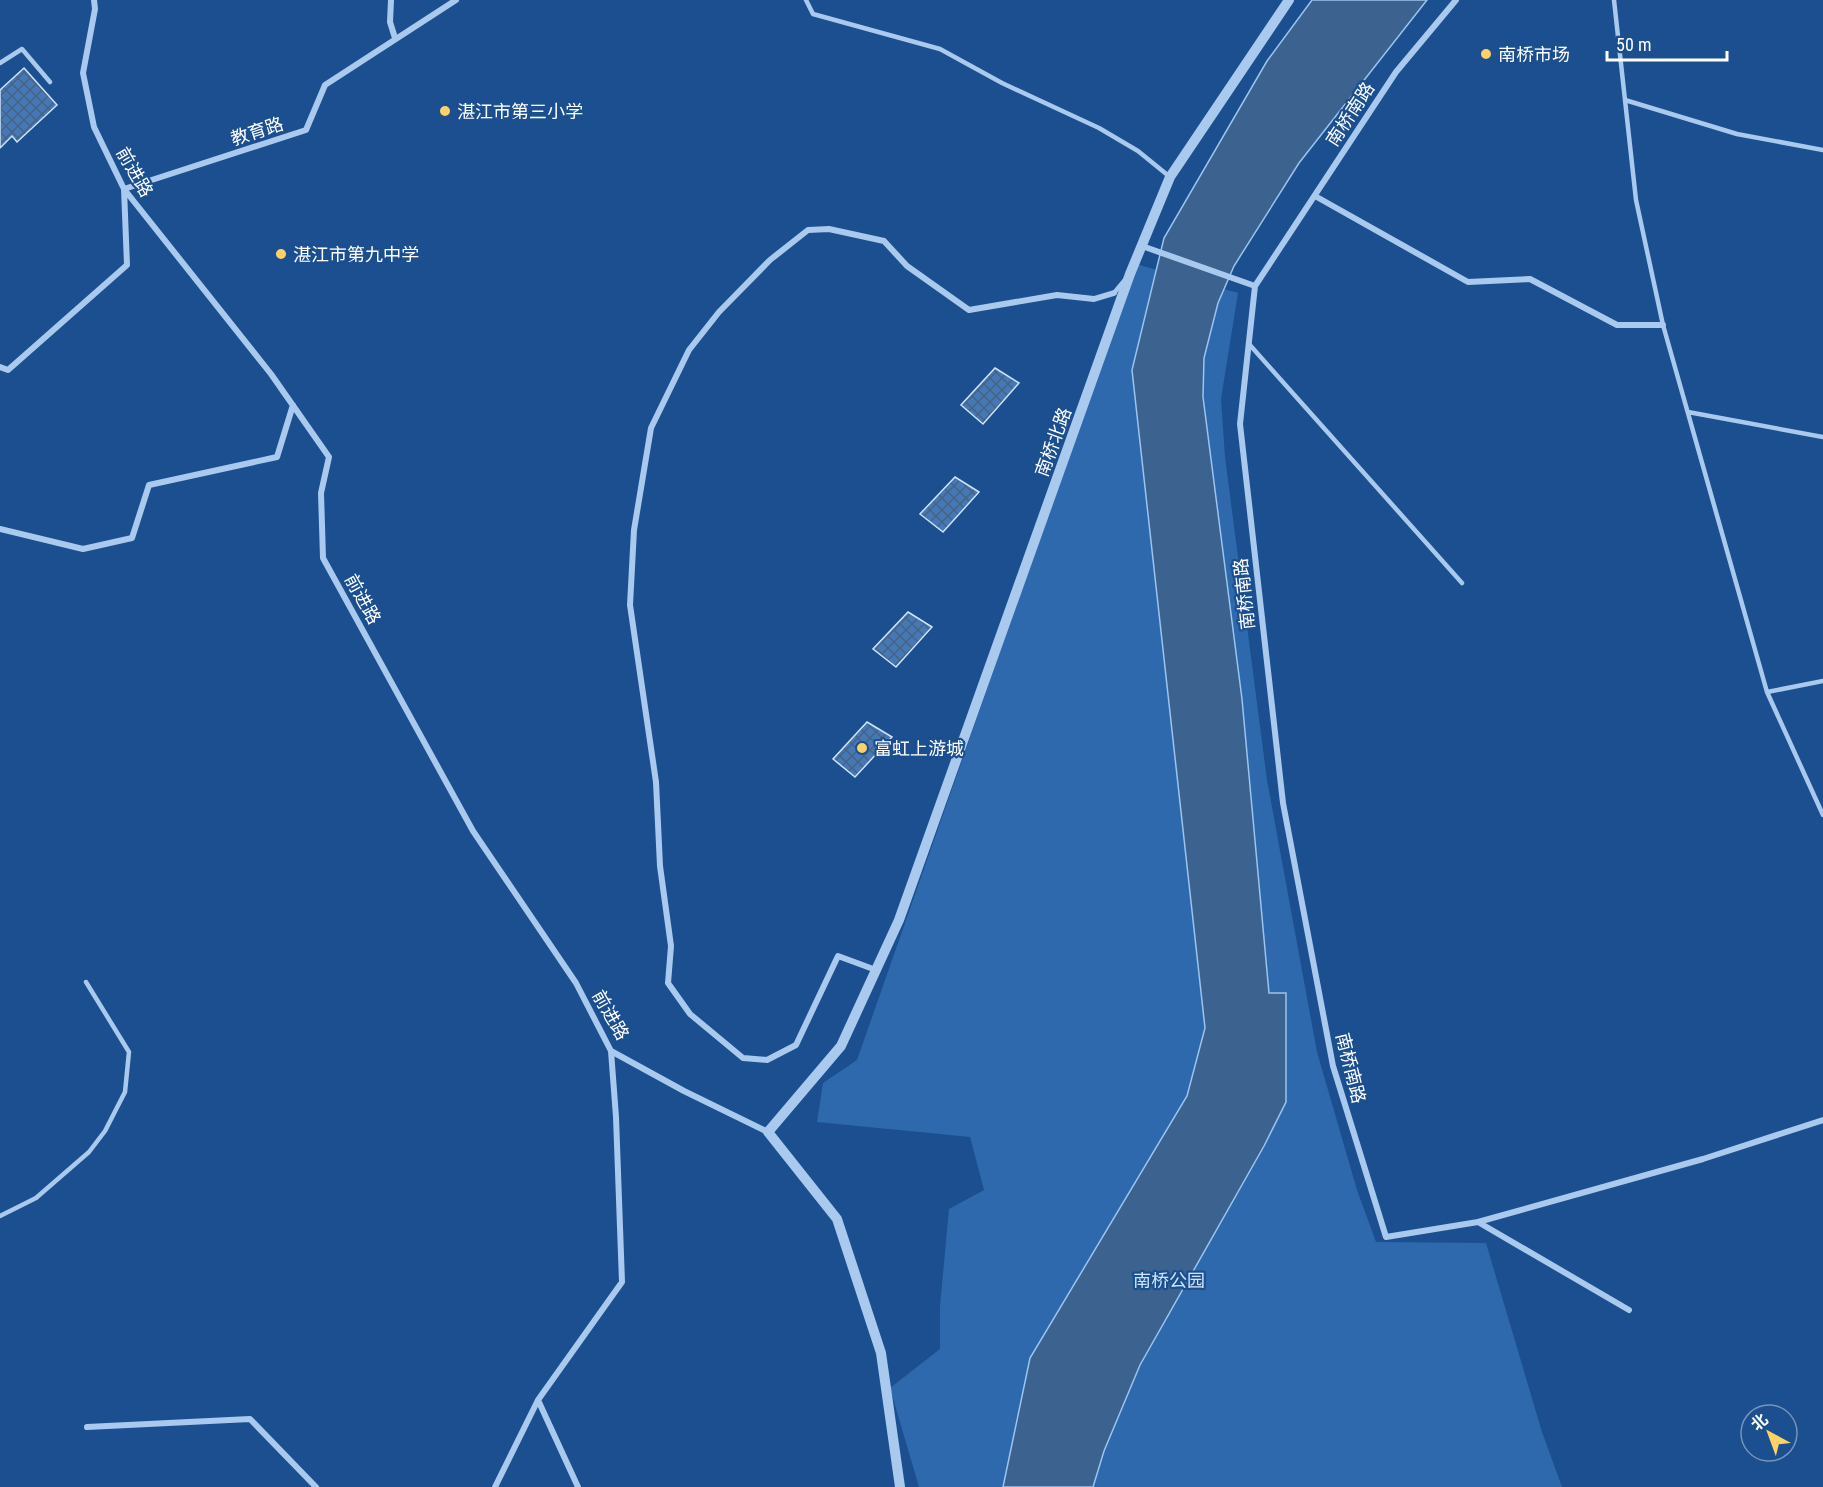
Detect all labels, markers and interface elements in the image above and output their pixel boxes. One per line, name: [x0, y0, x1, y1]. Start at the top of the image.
scale bar: [1607, 24, 1727, 62]
text: 50 m: [1616, 34, 1651, 55]
place label: 南桥市场: [1498, 44, 1570, 65]
marker: 南桥市场: [1479, 47, 1493, 61]
street label: 南桥南路: [1322, 78, 1378, 150]
place label: 湛江市第三小学: [457, 101, 583, 122]
marker: 湛江市第三小学: [438, 104, 452, 118]
street label: 教育路: [228, 113, 286, 149]
street label: 前进路: [112, 143, 158, 201]
place label: 湛江市第九中学: [293, 244, 419, 265]
marker: 湛江市第九中学: [274, 247, 288, 261]
street label: 南桥北路: [1031, 405, 1075, 479]
street label: 南桥南路: [1230, 557, 1258, 631]
street label: 前进路: [341, 570, 385, 628]
place label: 富虹上游城: [874, 738, 964, 759]
marker: 富虹上游城: [855, 741, 869, 755]
street label: 前进路: [588, 986, 634, 1044]
street label: 南桥南路: [1332, 1031, 1370, 1105]
park label: 南桥公园: [1133, 1270, 1205, 1291]
north arrow: [1739, 1403, 1799, 1463]
text: 北: [1747, 1410, 1772, 1434]

